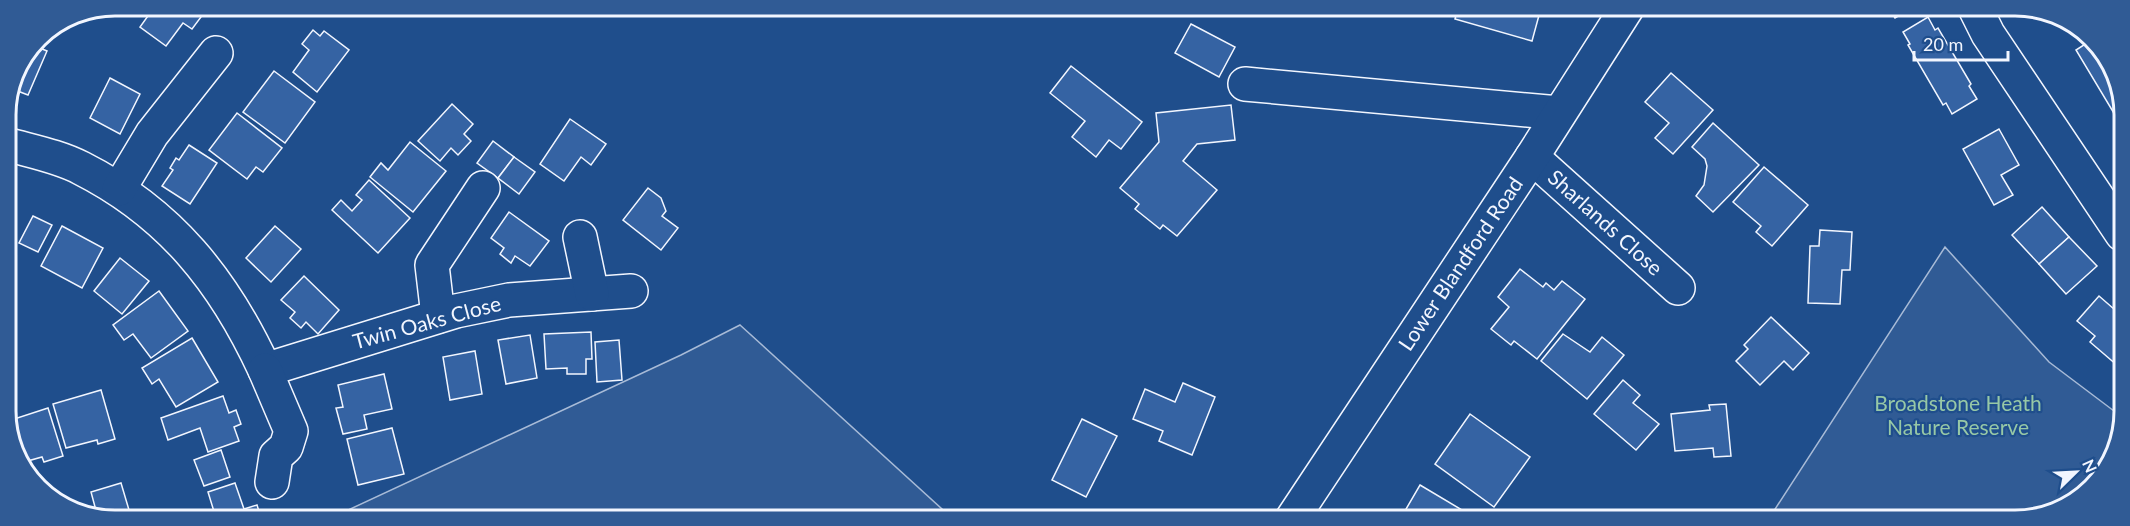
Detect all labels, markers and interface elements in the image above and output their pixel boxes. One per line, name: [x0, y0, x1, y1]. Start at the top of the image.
scale bar: [1914, 24, 2008, 62]
text: 20 m: [1923, 33, 1963, 55]
street label: Sharlands Close: [1544, 164, 1668, 280]
street label: Lower Blandford Road: [1392, 172, 1527, 355]
street label: Twin Oaks Close: [350, 290, 503, 353]
park label: Broadstone Heath Nature Reserve: [1874, 390, 2042, 439]
north arrow: [2046, 442, 2106, 502]
text: N: [2079, 456, 2101, 475]

